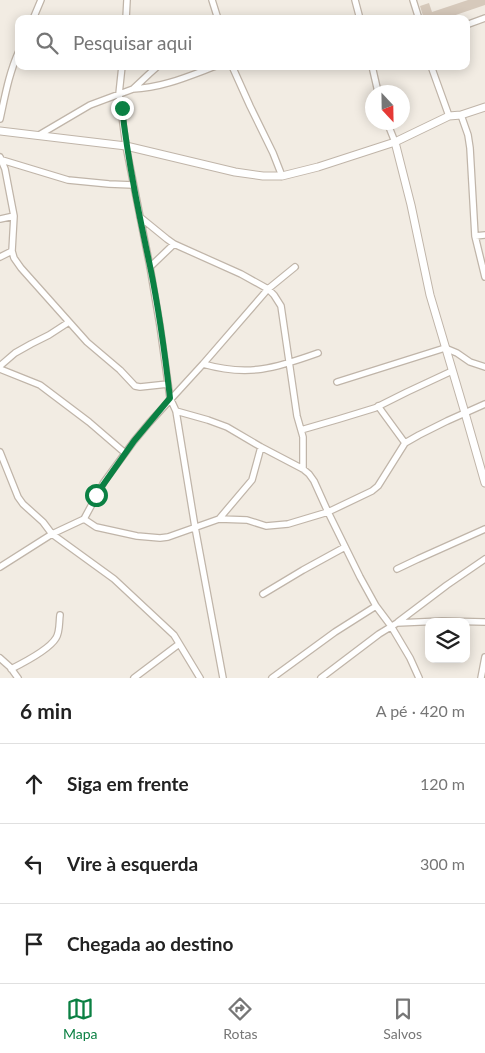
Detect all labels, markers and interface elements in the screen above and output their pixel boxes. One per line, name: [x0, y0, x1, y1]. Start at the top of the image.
search box: [15, 15, 470, 70]
icon: search: [33, 29, 61, 57]
text: Pesquisar aqui: [73, 31, 192, 54]
north arrow: [365, 85, 410, 130]
route end: [111, 97, 134, 120]
route start: [85, 484, 108, 507]
map controls: [425, 618, 470, 663]
button: layers: [425, 618, 470, 663]
text: 6 min: [20, 698, 72, 723]
text: A pé · 420 m: [376, 701, 465, 720]
icon: ahead: [20, 770, 48, 798]
text: Siga em frente: [67, 772, 189, 795]
text: 120 m: [420, 774, 465, 793]
icon: left: [20, 850, 48, 878]
text: Vire à esquerda: [67, 852, 198, 875]
text: 300 m: [420, 854, 465, 873]
icon: arrive: [20, 930, 48, 958]
text: Chegada ao destino: [67, 932, 233, 955]
tab: Mapa: [63, 995, 97, 1042]
tab: Rotas: [223, 995, 257, 1042]
tab: Salvos: [383, 995, 422, 1042]

